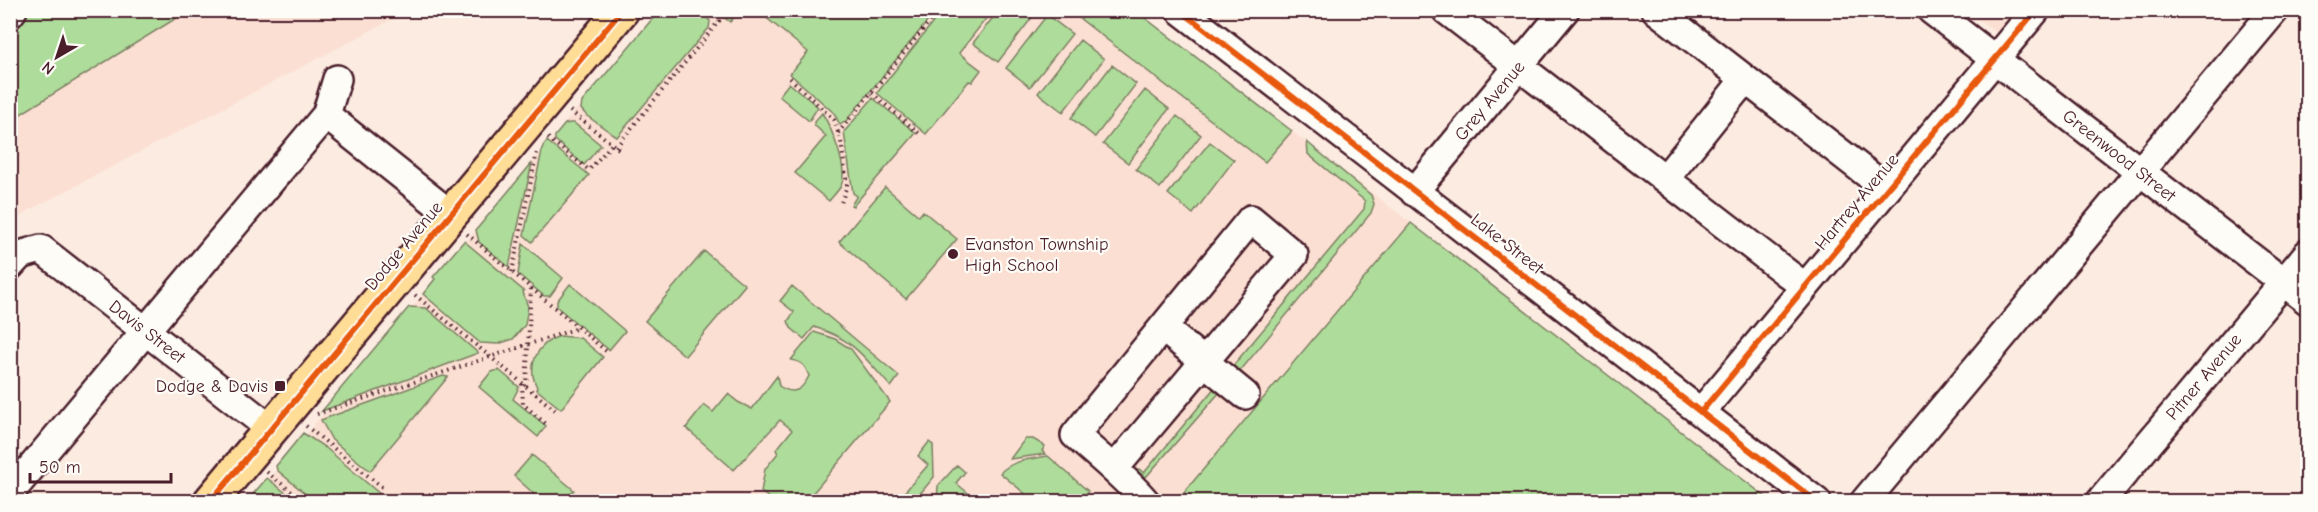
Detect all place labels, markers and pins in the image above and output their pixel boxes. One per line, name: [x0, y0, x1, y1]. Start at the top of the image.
place label: Evanston Township High School: [965, 234, 1108, 276]
marker: Evanston Township High School: [946, 247, 960, 261]
place label: Dodge & Davis: [156, 376, 268, 397]
marker: Dodge & Davis: [273, 379, 287, 393]

